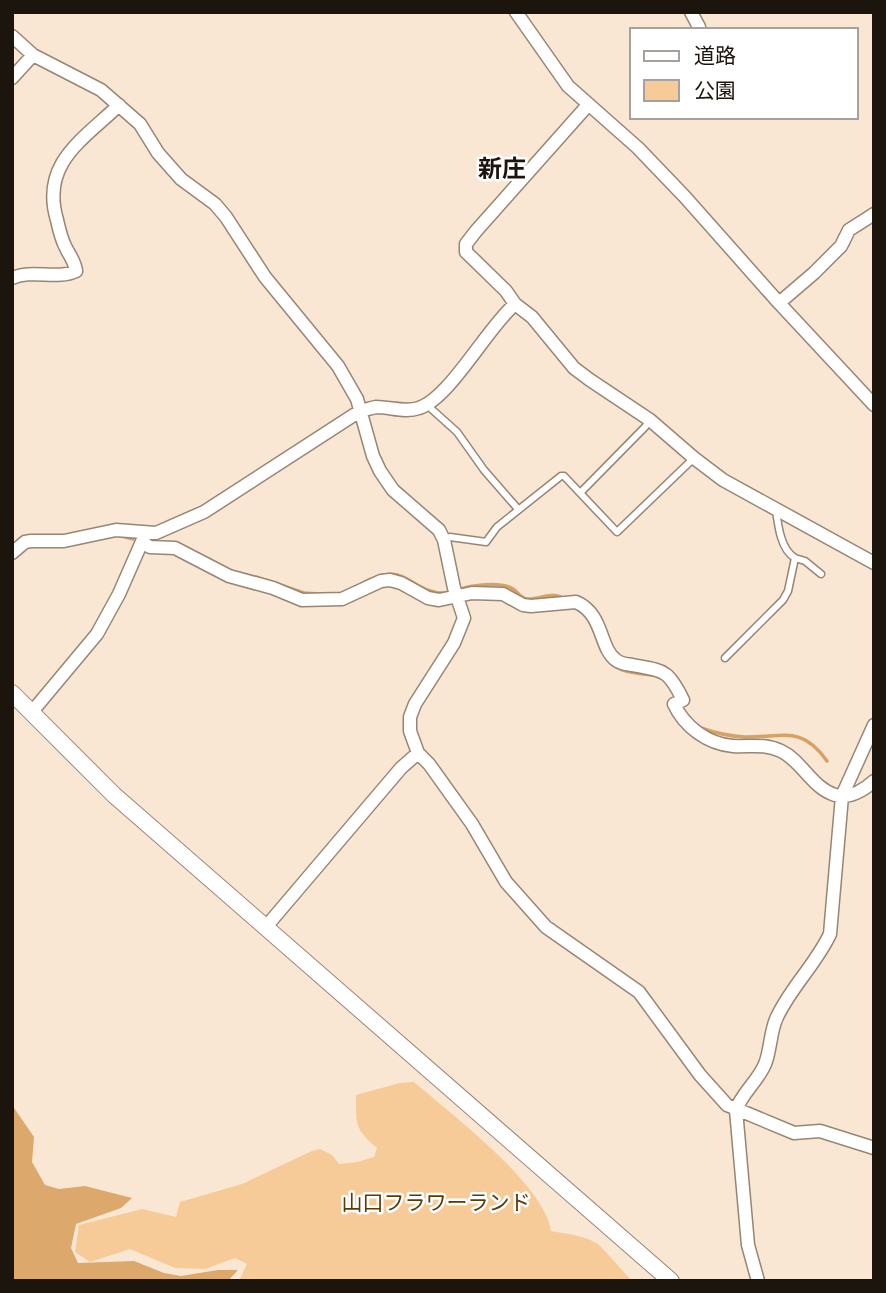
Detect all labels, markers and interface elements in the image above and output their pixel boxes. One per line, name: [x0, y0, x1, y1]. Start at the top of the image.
legend: [630, 28, 858, 119]
text: 道路: [694, 43, 736, 67]
text: 公園: [694, 78, 736, 102]
district label: 新庄: [478, 155, 526, 182]
park label: 山口フラワーランド: [342, 1190, 531, 1214]

